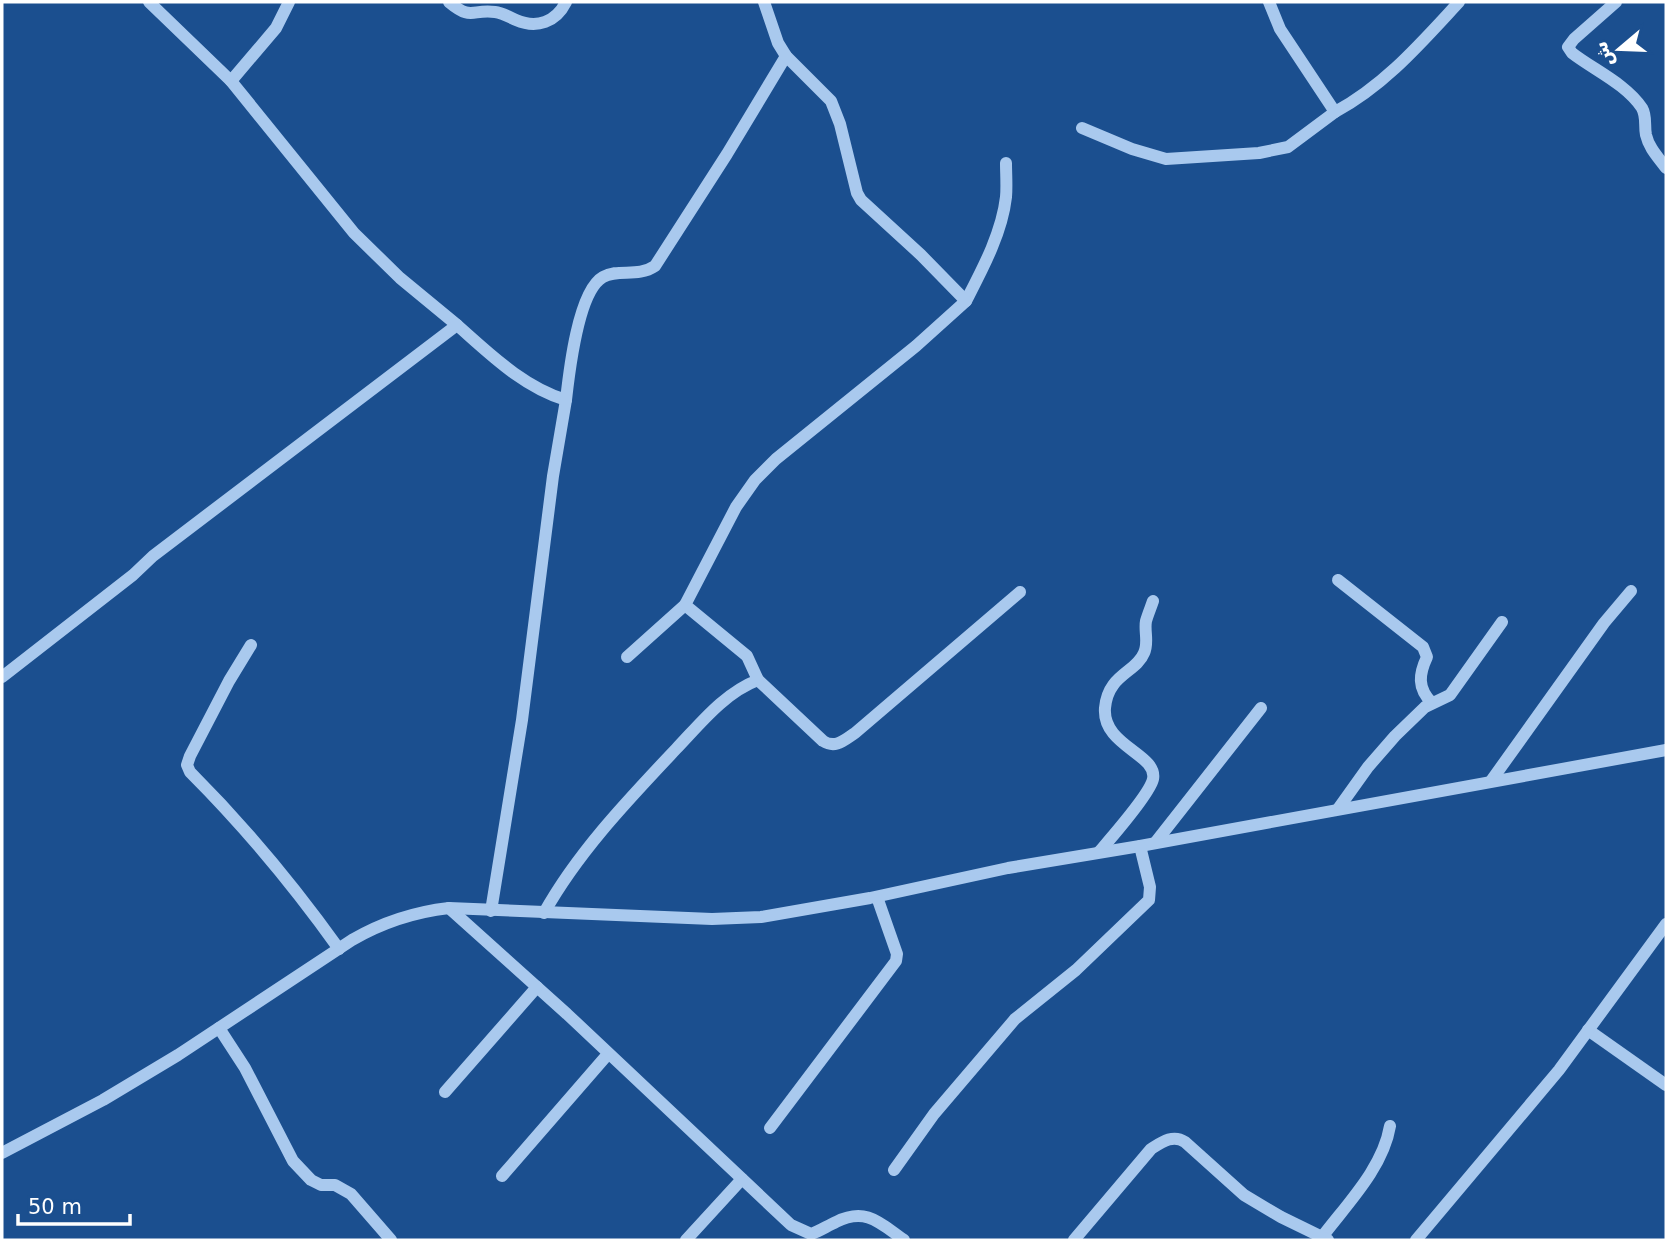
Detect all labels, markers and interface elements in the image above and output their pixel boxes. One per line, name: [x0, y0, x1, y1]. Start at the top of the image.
north arrow: [1584, 14, 1654, 84]
text: ش: [1588, 38, 1619, 71]
scale bar: [18, 1182, 130, 1226]
text: 50 m: [28, 1195, 82, 1219]

